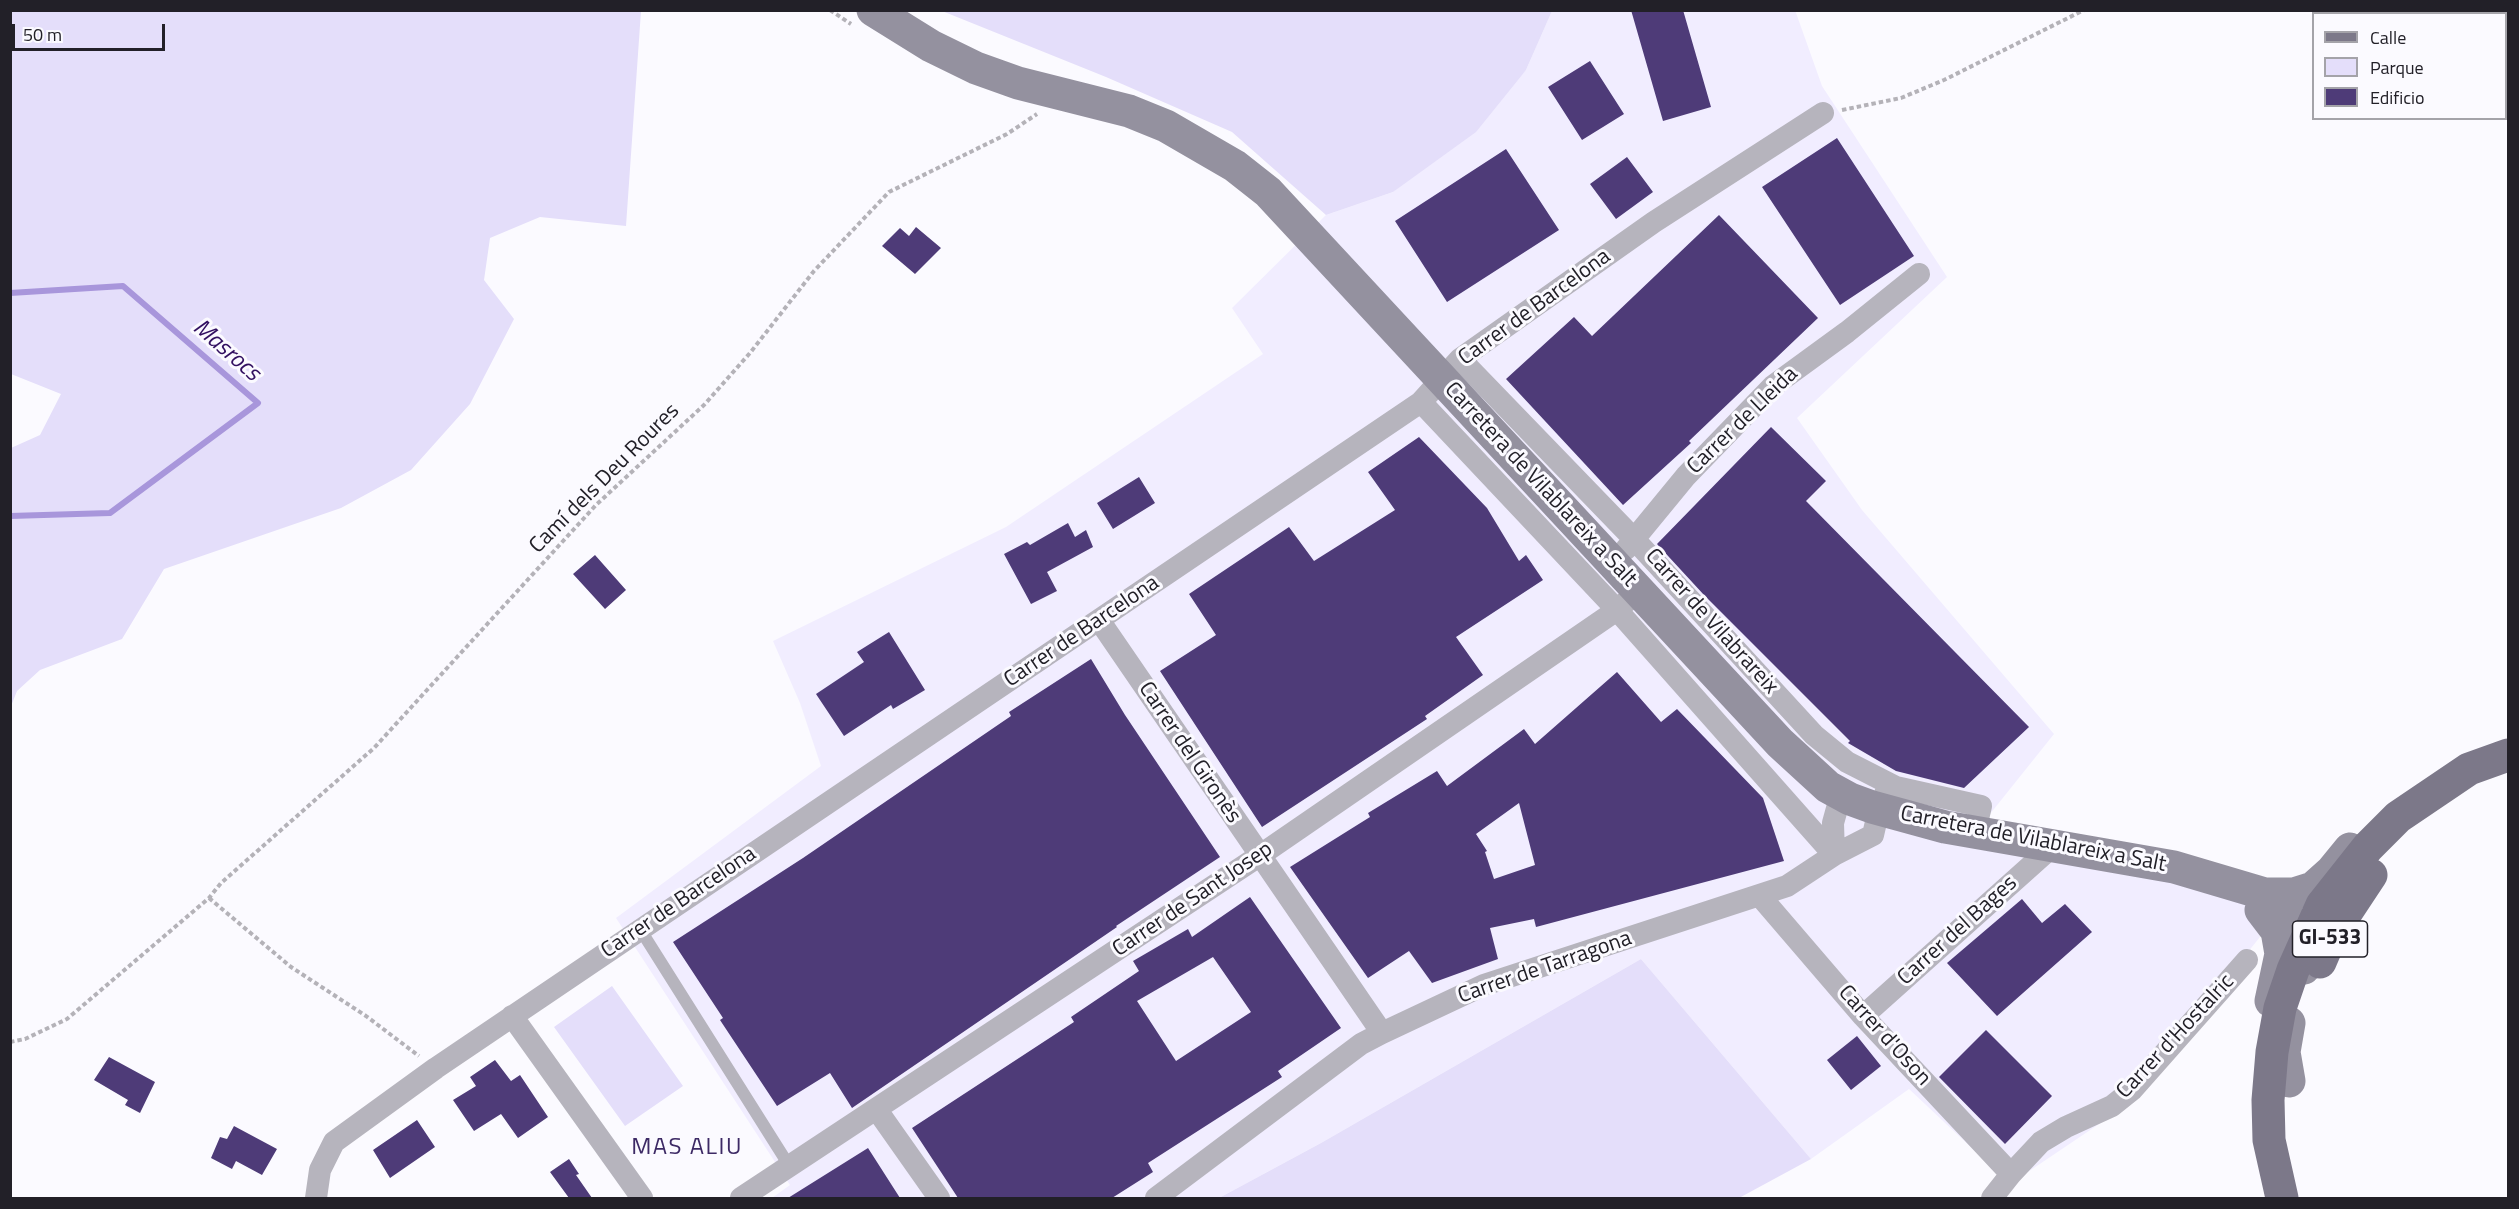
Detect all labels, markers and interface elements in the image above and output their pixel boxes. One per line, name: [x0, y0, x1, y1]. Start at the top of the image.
scale bar: [15, 12, 168, 50]
legend: [2312, 12, 2507, 120]
text: 50 m: [23, 21, 62, 48]
text: Calle: [2370, 24, 2406, 51]
text: Parque: [2370, 54, 2424, 81]
text: Edificio: [2370, 84, 2424, 111]
street label: Carrer de Barcelona: [1454, 244, 1616, 372]
water label: Masrocs: [186, 314, 266, 388]
street label: Carrer de Lleida: [1682, 362, 1804, 480]
street label: Carretera de Vilablareix a Salt: [1438, 377, 1642, 593]
street label: Camí dels Deu Roures: [525, 399, 685, 559]
street label: Carrer de Vilabrareix: [1639, 544, 1783, 700]
street label: Carrer de Barcelona: [1000, 570, 1164, 694]
street label: Carrer del Gironès: [1132, 677, 1246, 829]
street label: Carretera de Vilablareix a Salt: [1898, 801, 2168, 879]
street label: Carrer de Sant Josep: [1108, 837, 1278, 963]
street label: Carrer de Barcelona: [597, 841, 761, 965]
street label: Carrer del Bages: [1893, 871, 2023, 991]
road number: GI-533: [2292, 921, 2368, 957]
street label: Carrer de Tarragona: [1455, 926, 1635, 1010]
street label: Carrer d'Hostalric: [2112, 969, 2240, 1105]
street label: Carrer d'Oson: [1832, 980, 1936, 1092]
district label: MAS ALIU: [631, 1134, 743, 1162]

